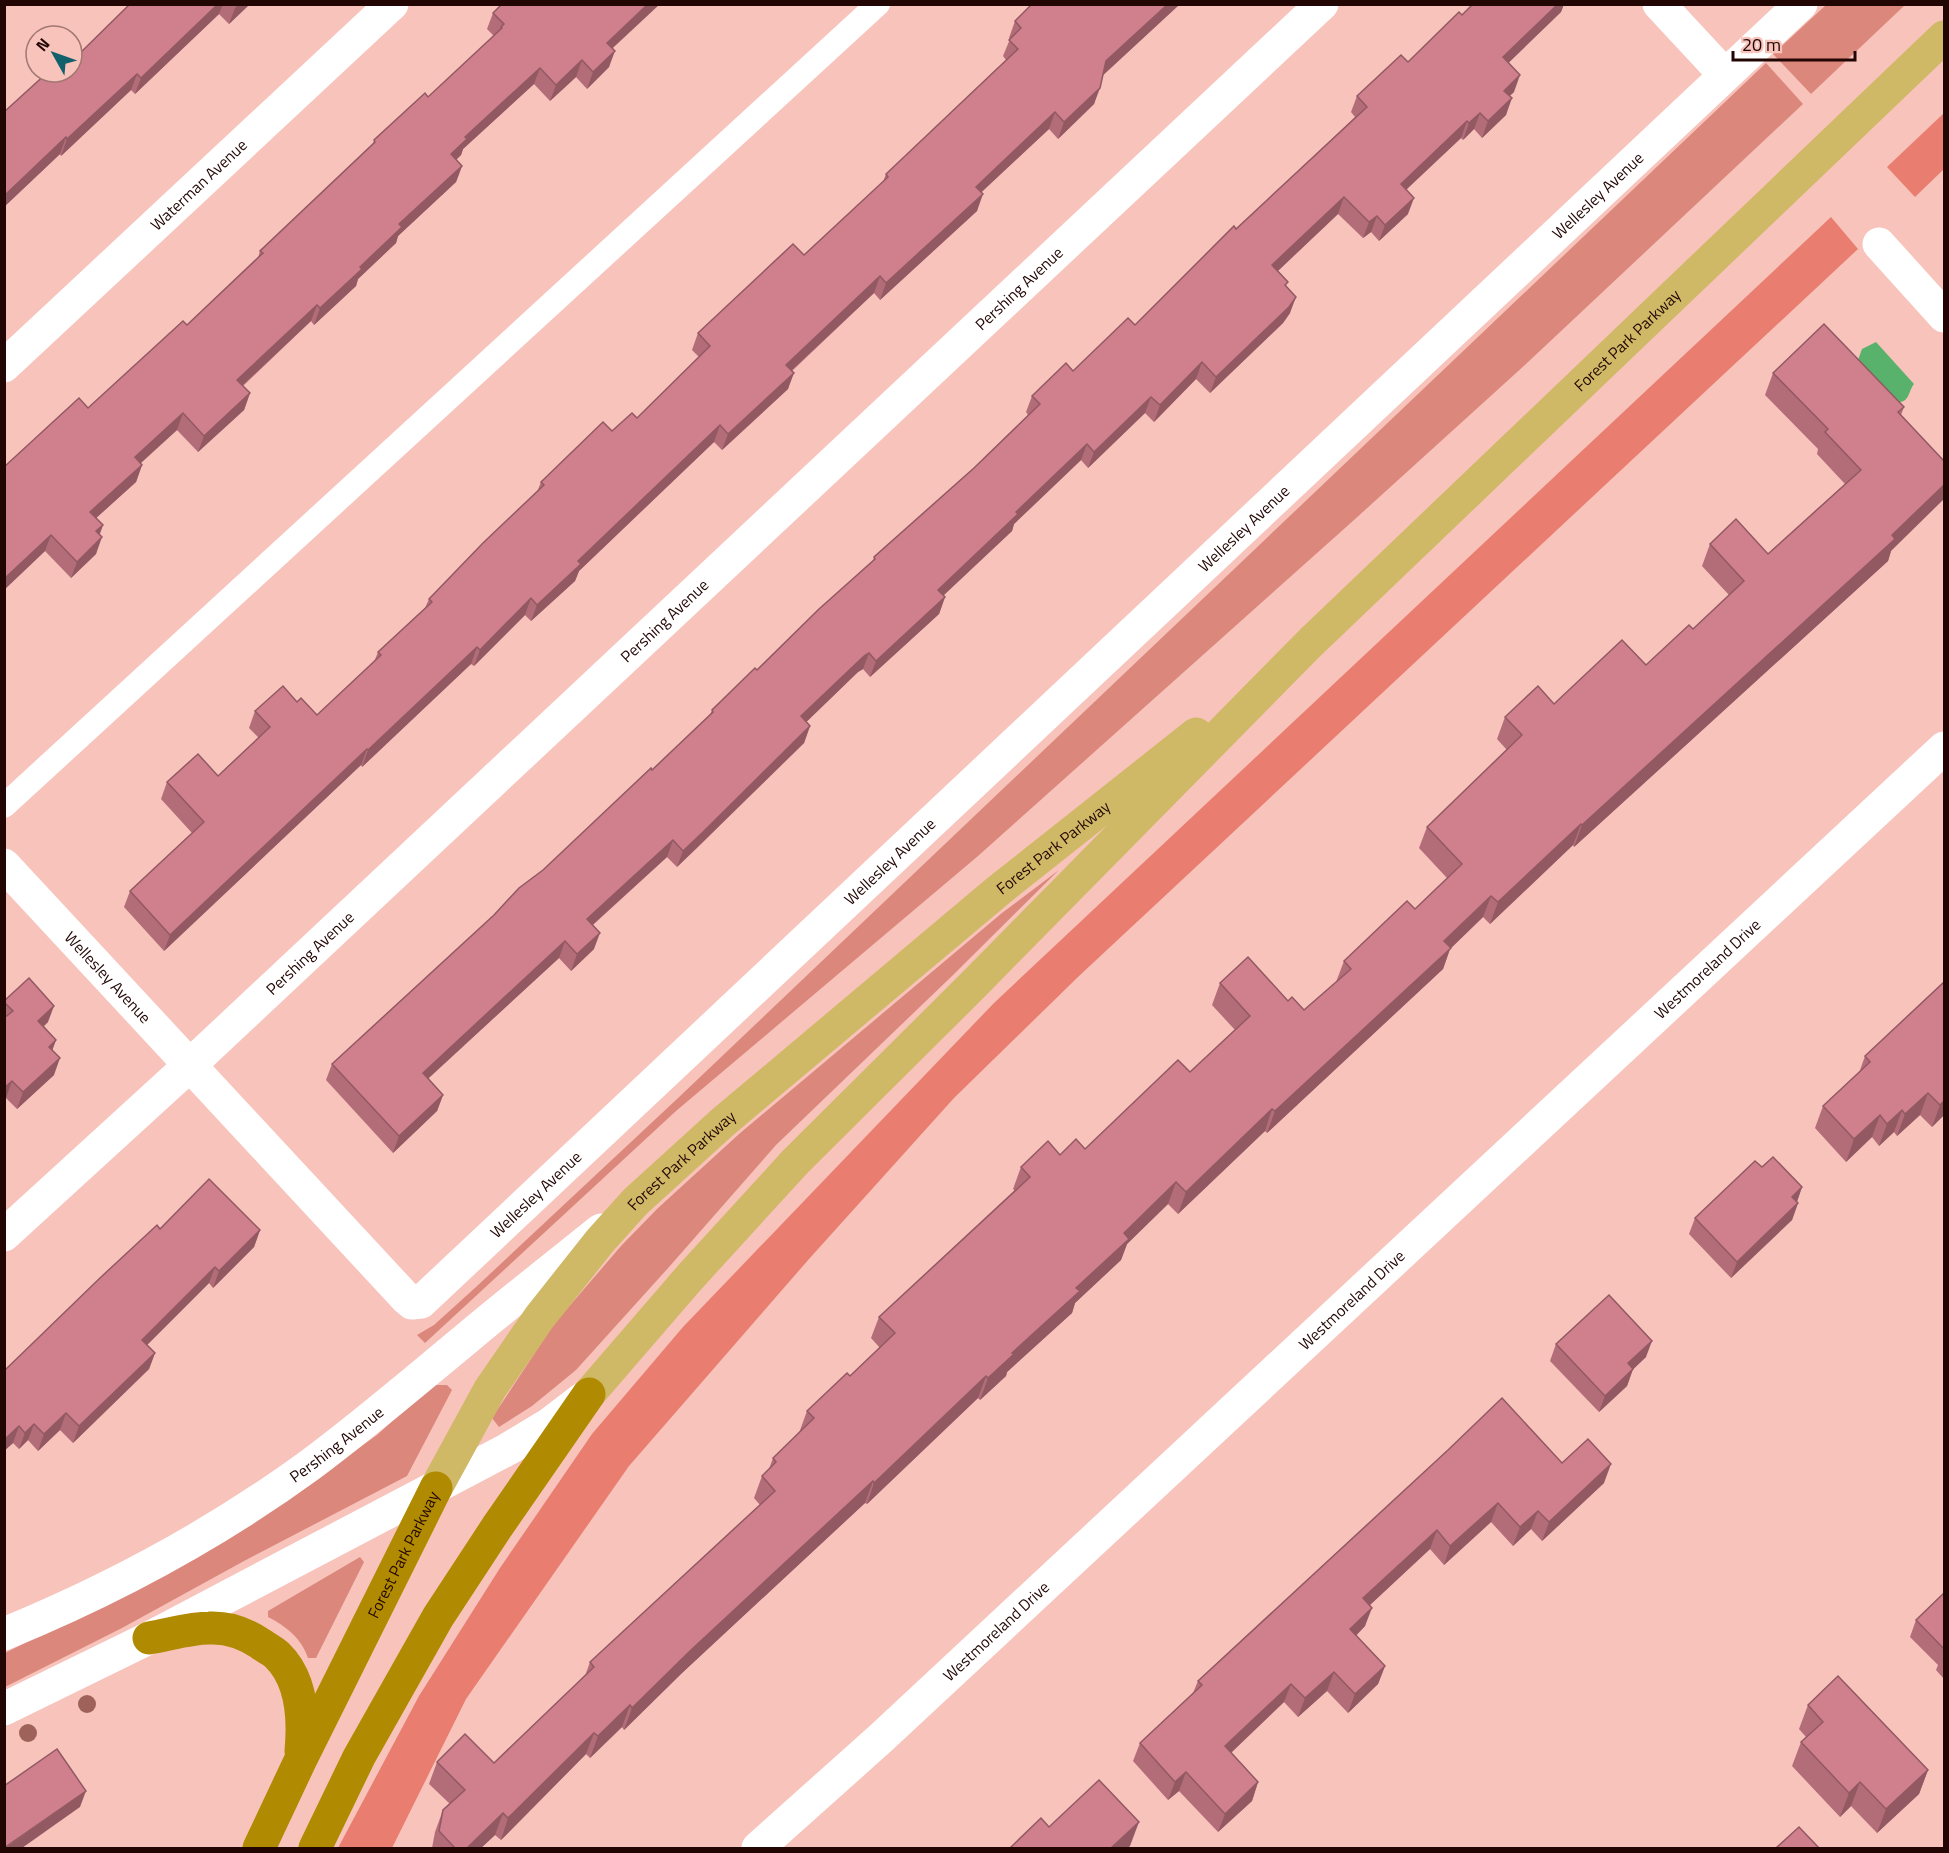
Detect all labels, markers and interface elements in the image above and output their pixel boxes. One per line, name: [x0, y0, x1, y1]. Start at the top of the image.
north arrow: [24, 24, 84, 84]
scale bar: [1733, 24, 1854, 62]
text: 20 m: [1742, 31, 1781, 58]
text: N: [30, 32, 55, 56]
street label: Waterman Avenue: [145, 133, 252, 236]
street label: Wellesley Avenue: [1546, 146, 1649, 244]
street label: Pershing Avenue: [969, 241, 1068, 336]
street label: Forest Park Parkway: [1568, 283, 1686, 397]
street label: Wellesley Avenue: [1192, 479, 1295, 577]
street label: Pershing Avenue: [615, 573, 714, 668]
street label: Forest Park Parkway: [991, 794, 1115, 900]
street label: Wellesley Avenue: [838, 812, 941, 910]
street label: Pershing Avenue: [260, 905, 359, 1000]
street label: Westmoreland Drive: [1649, 913, 1766, 1024]
street label: Wellesley Avenue: [59, 926, 157, 1028]
street label: Forest Park Parkway: [621, 1104, 741, 1215]
street label: Wellesley Avenue: [484, 1145, 587, 1243]
street label: Westmoreland Drive: [1293, 1244, 1410, 1355]
street label: Pershing Avenue: [284, 1400, 389, 1488]
street label: Forest Park Parkway: [361, 1486, 445, 1622]
street label: Westmoreland Drive: [937, 1575, 1054, 1687]

